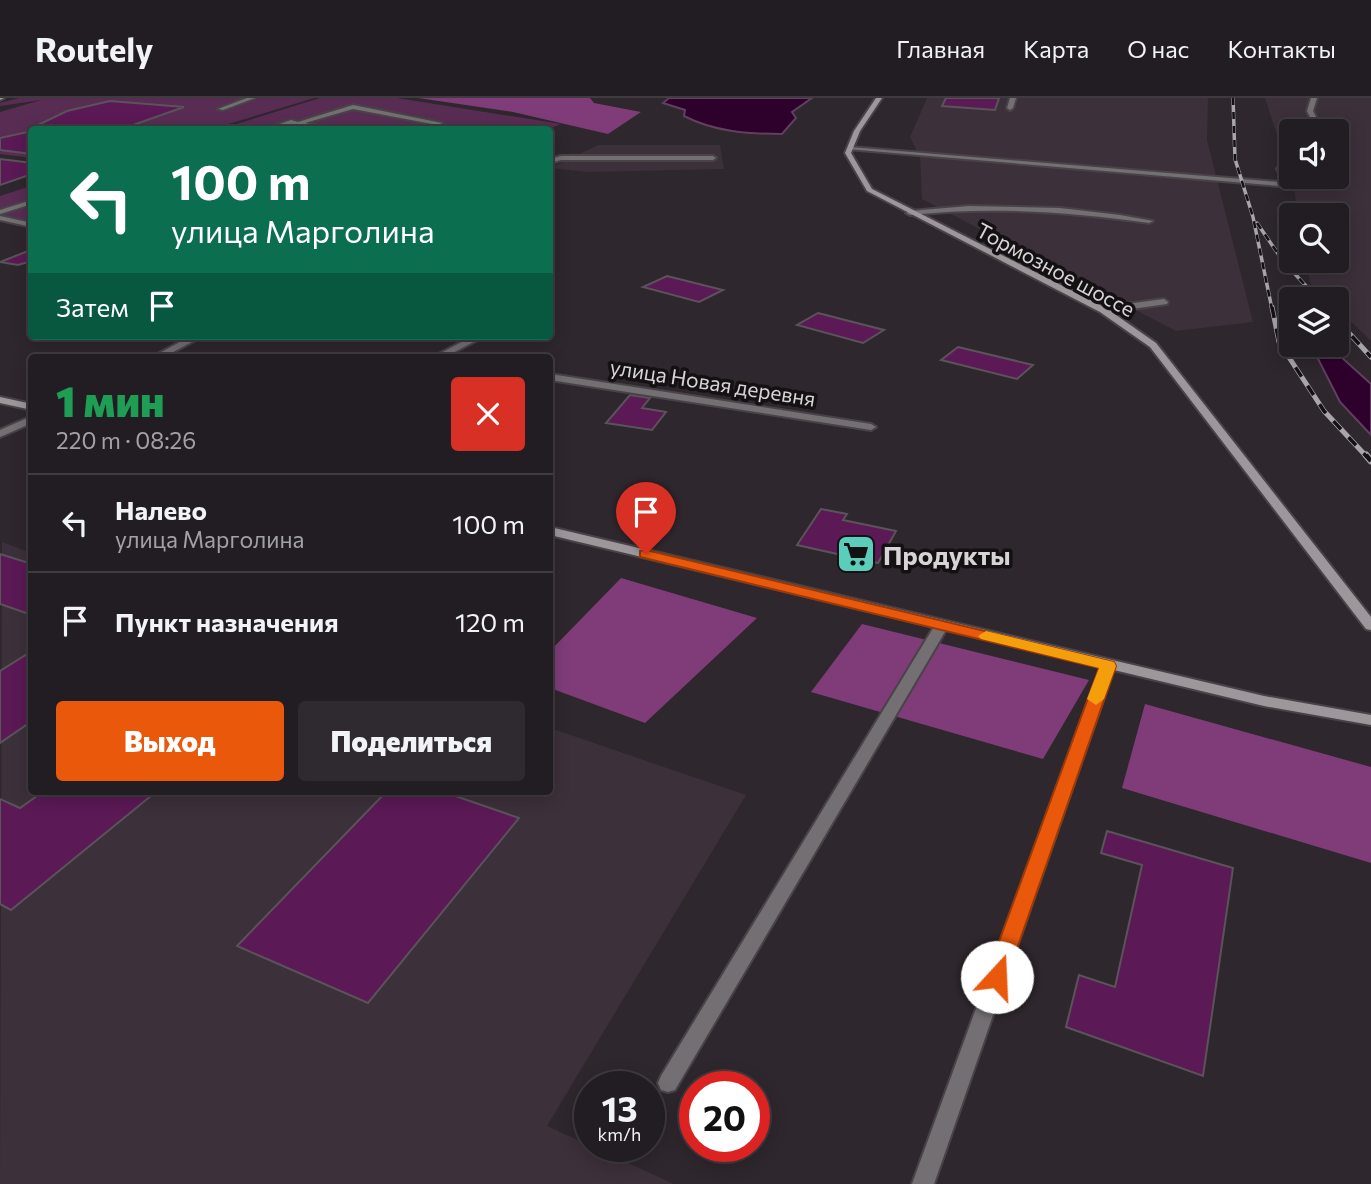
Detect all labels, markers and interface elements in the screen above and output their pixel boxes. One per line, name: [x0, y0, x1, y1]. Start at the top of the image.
text: Routely: [35, 28, 153, 69]
text: Главная: [896, 34, 985, 63]
text: Карта: [1023, 34, 1089, 63]
text: О нас: [1127, 34, 1189, 63]
text: Контакты: [1227, 34, 1336, 63]
map controls: [1279, 119, 1349, 357]
button: sound: [1279, 119, 1349, 189]
text: 100 m: [171, 150, 310, 210]
icon: left: [56, 154, 147, 245]
button: search: [1279, 203, 1349, 273]
text: улица Марголина: [171, 210, 435, 250]
street label: Тормозное шоссе: [973, 217, 1139, 321]
icon: arrive: [143, 287, 181, 325]
button: layers: [1279, 287, 1349, 357]
text: Затем: [56, 291, 129, 322]
street label: улица Новая деревня: [608, 353, 818, 411]
text: 1 мин: [56, 374, 165, 426]
button: close: [451, 377, 525, 451]
text: 220 m · 08:26: [56, 426, 196, 454]
pin: [616, 482, 676, 554]
icon: arrive: [627, 493, 665, 531]
text: Налево: [115, 494, 207, 525]
icon: left: [56, 504, 94, 542]
text: 100 m: [452, 508, 525, 539]
text: улица Марголина: [115, 525, 304, 553]
supermarket icon: Продукты: [835, 533, 877, 575]
place label: Продукты: [883, 539, 1011, 570]
icon: arrive: [56, 602, 94, 640]
text: Пункт назначения: [115, 606, 339, 637]
text: 120 m: [455, 606, 525, 637]
button: Выход: [56, 701, 284, 781]
button: Поделиться: [298, 701, 525, 781]
position arrow: [960, 940, 1034, 1014]
speed limit sign: 20: [679, 1071, 770, 1162]
text: 13: [601, 1086, 638, 1129]
text: km/h: [598, 1123, 641, 1145]

